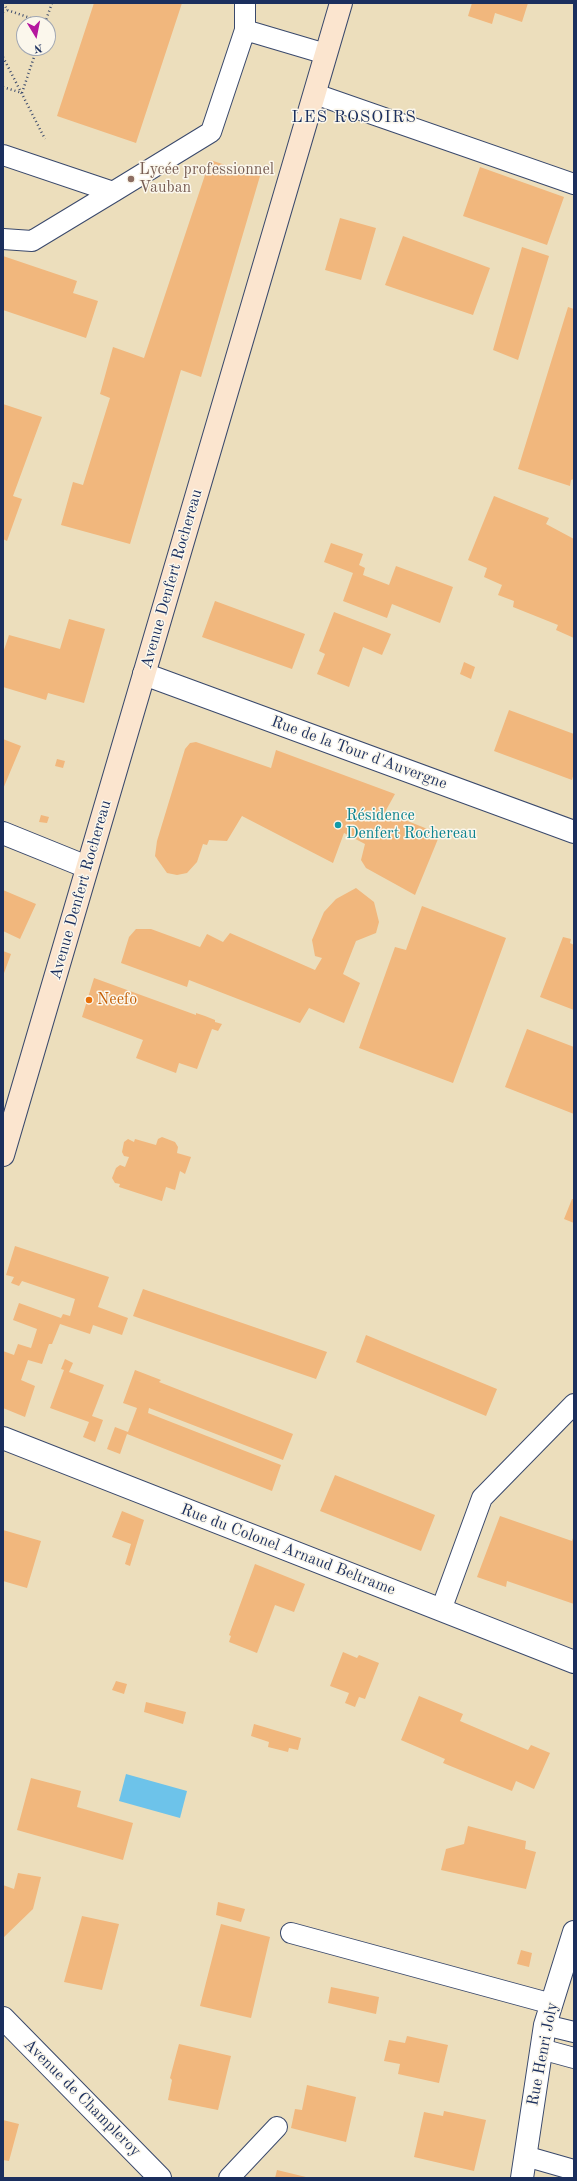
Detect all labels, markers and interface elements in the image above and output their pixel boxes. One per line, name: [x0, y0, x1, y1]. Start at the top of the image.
north arrow: [16, 16, 56, 56]
text: N: [33, 41, 43, 53]
district label: LES ROSOIRS: [291, 108, 417, 128]
place label: Lycée professionnel Vauban: [139, 160, 274, 198]
marker: Lycée professionnel Vauban: [126, 174, 136, 184]
street label: Avenue Denfert Rochereau: [137, 487, 207, 671]
street label: Rue de la Tour d'Auvergne: [268, 712, 450, 794]
street label: Avenue Denfert Rochereau: [46, 798, 116, 982]
place label: Résidence Denfert Rochereau: [346, 806, 477, 844]
marker: Résidence Denfert Rochereau: [333, 820, 343, 830]
place label: Neefo: [97, 990, 137, 1010]
marker: Neefo: [84, 995, 94, 1005]
street label: Rue du Colonel Arnaud Beltrame: [178, 1500, 398, 1600]
street label: Rue Henri Joly: [524, 2001, 562, 2107]
street label: Avenue de Champleroy: [19, 2035, 145, 2161]

